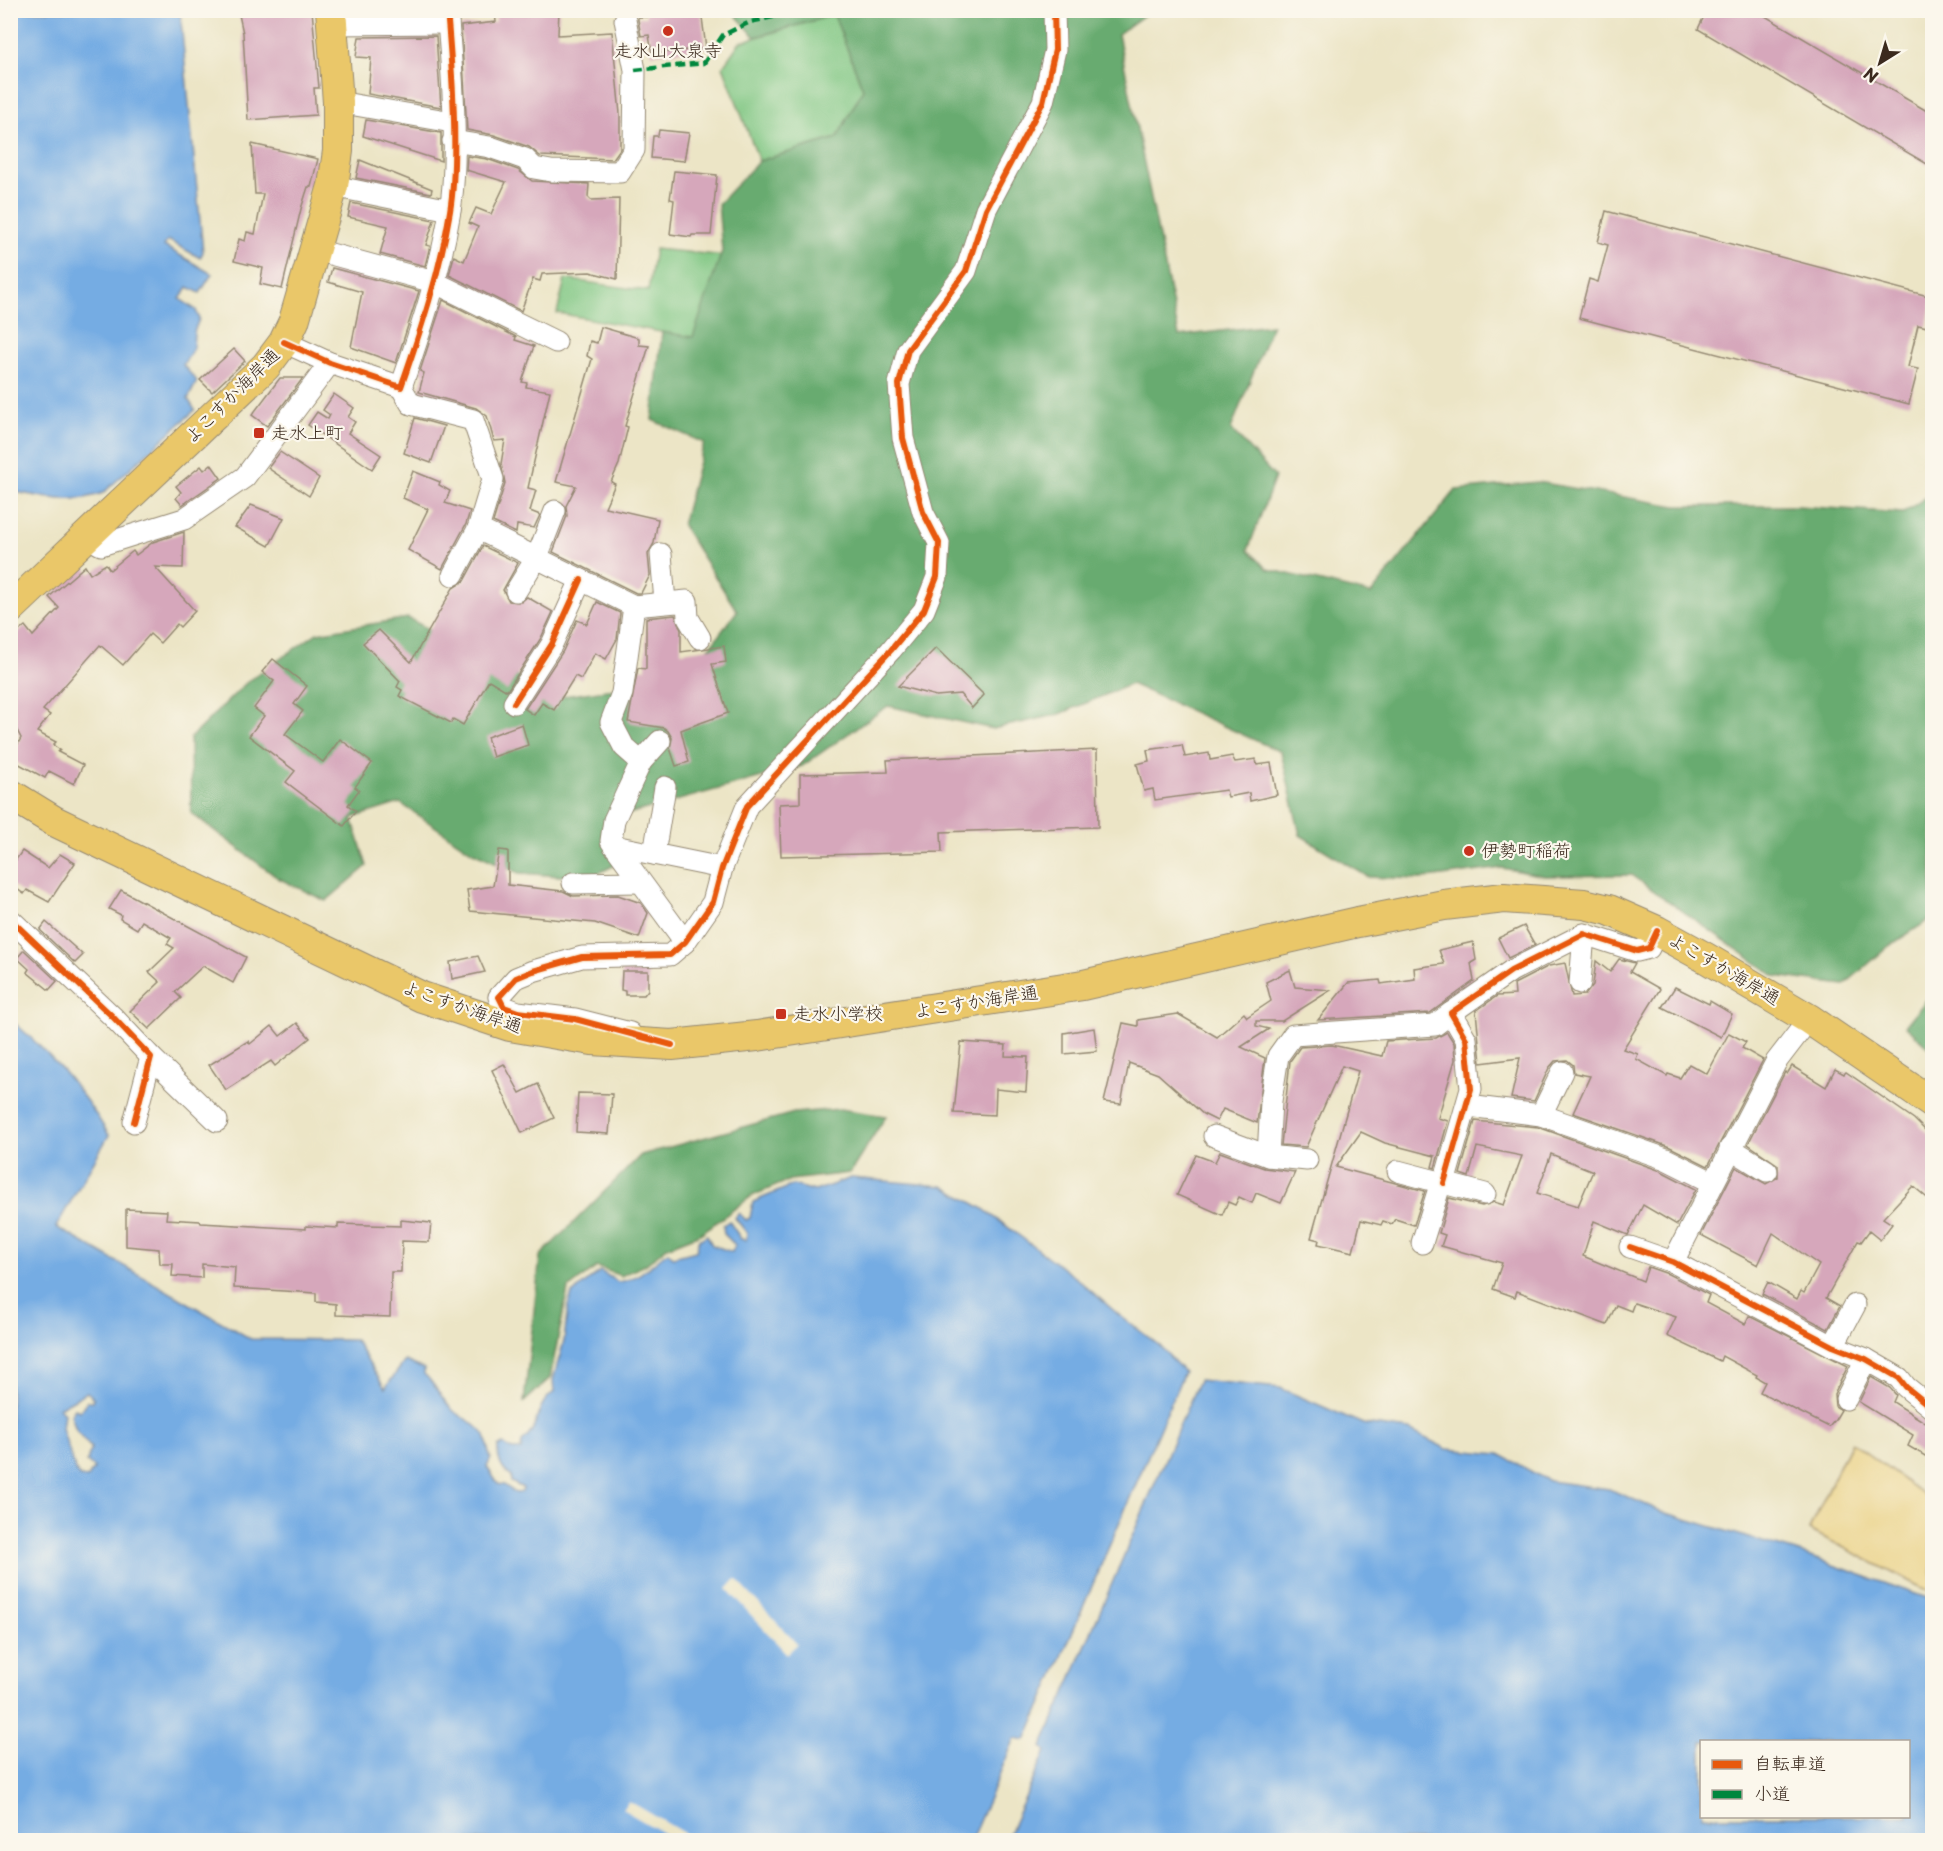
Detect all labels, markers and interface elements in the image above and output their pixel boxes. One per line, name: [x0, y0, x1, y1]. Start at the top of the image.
marker: 走水山大泉寺: [661, 24, 675, 38]
north arrow: [1850, 33, 1910, 93]
place label: 走水山大泉寺: [614, 36, 722, 63]
text: N: [1858, 62, 1883, 89]
street label: よこすか海岸通: [177, 341, 285, 449]
place label: 走水上町: [271, 418, 343, 445]
marker: 走水上町: [252, 426, 266, 440]
place label: 伊勢町稲荷: [1481, 836, 1571, 863]
marker: 伊勢町稲荷: [1462, 844, 1476, 858]
street label: よこすか海岸通: [1664, 925, 1786, 1011]
street label: よこすか海岸通: [399, 972, 526, 1039]
street label: よこすか海岸通: [912, 977, 1040, 1024]
place label: 走水小学校: [793, 999, 883, 1026]
marker: 走水小学校: [774, 1007, 788, 1021]
legend: [1700, 1740, 1910, 1818]
text: 自転車道: [1754, 1749, 1826, 1776]
text: 小道: [1754, 1779, 1790, 1806]

